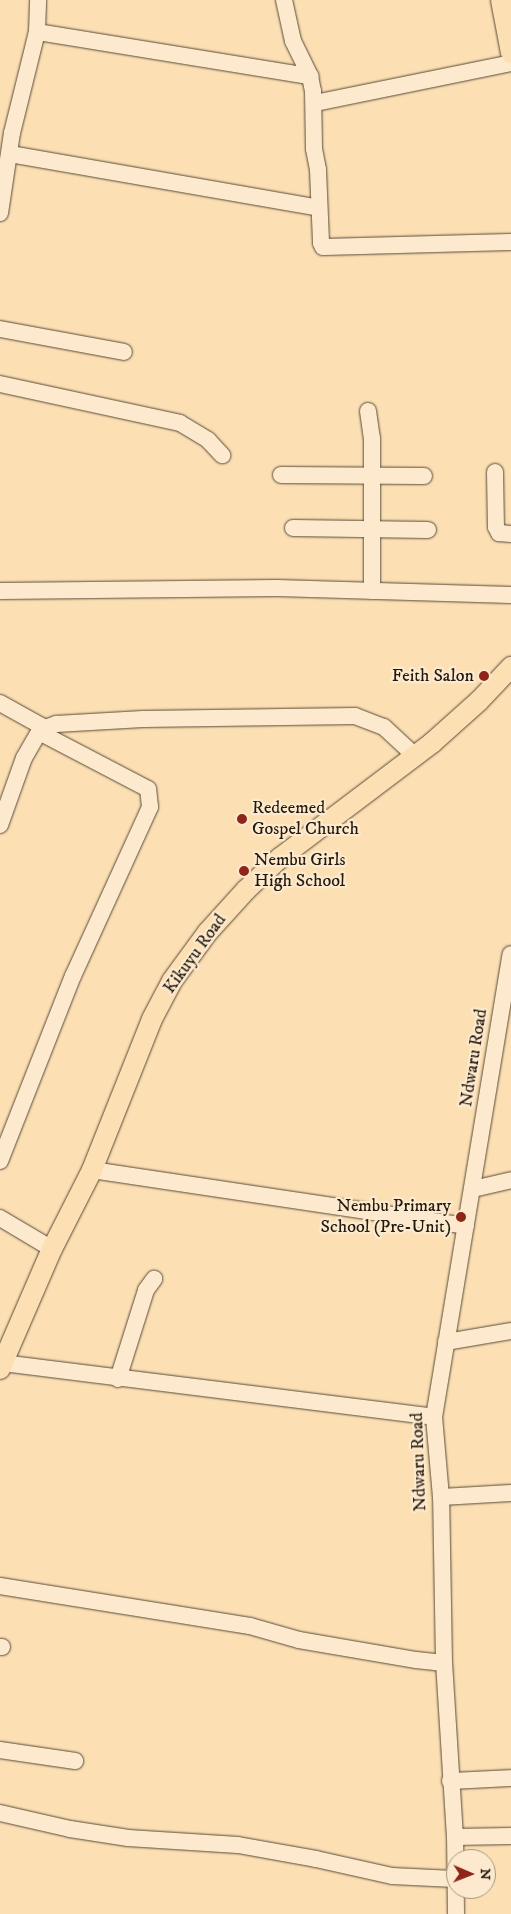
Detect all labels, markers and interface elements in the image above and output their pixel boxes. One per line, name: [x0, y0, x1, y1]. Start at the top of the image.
place label: Feith Salon: [392, 665, 474, 687]
marker: Feith Salon: [478, 670, 490, 682]
place label: Redeemed Gospel Church: [252, 798, 359, 841]
marker: Redeemed Gospel Church: [236, 813, 248, 825]
place label: Nembu Girls High School: [254, 850, 346, 892]
marker: Nembu Girls High School: [238, 865, 250, 877]
street label: Kikuyu Road: [159, 910, 231, 998]
street label: Ndwaru Road: [456, 1007, 492, 1109]
place label: Nembu Primary School (Pre-Unit): [321, 1196, 451, 1238]
marker: Nembu Primary School (Pre-Unit): [455, 1211, 467, 1223]
street label: Ndwaru Road: [406, 1412, 432, 1512]
north arrow: [446, 1849, 496, 1899]
text: N: [476, 1868, 494, 1880]

